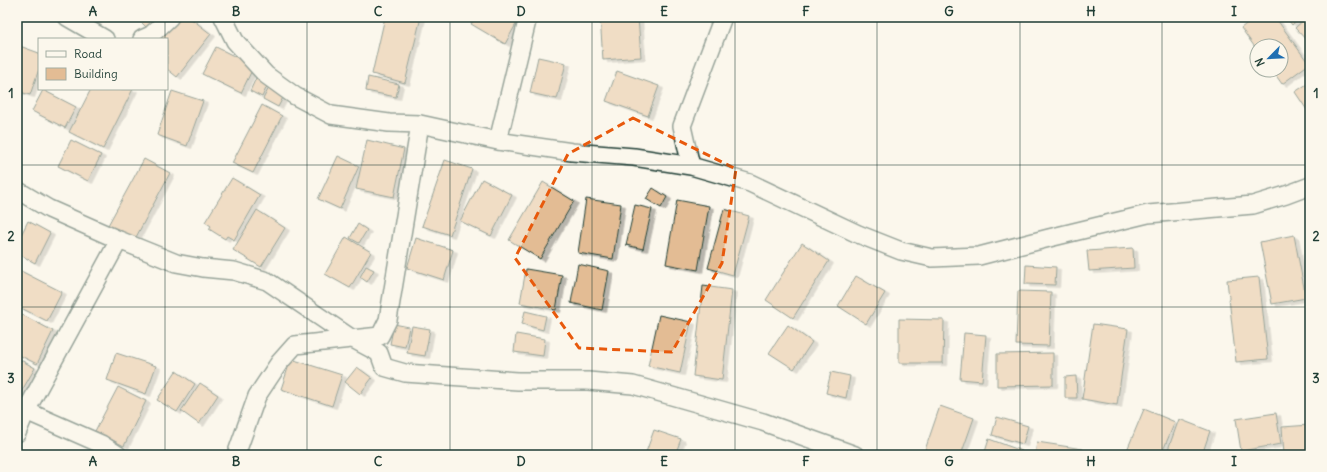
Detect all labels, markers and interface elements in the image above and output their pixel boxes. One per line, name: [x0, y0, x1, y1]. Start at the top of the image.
text: A: [89, 3, 98, 20]
text: B: [232, 3, 241, 20]
text: C: [374, 3, 383, 20]
text: D: [516, 3, 526, 20]
text: E: [660, 3, 668, 20]
text: F: [802, 3, 810, 20]
text: G: [944, 3, 954, 20]
text: H: [1086, 3, 1096, 20]
text: I: [1231, 3, 1237, 20]
legend: [38, 38, 168, 90]
north arrow: [1249, 38, 1289, 78]
text: Road: [74, 46, 102, 61]
text: N: [1252, 56, 1268, 68]
text: Building: [74, 66, 118, 81]
text: 1: [8, 85, 14, 102]
text: 1: [1313, 85, 1319, 102]
text: 2: [7, 228, 15, 245]
text: 2: [1312, 228, 1320, 245]
text: 3: [7, 370, 15, 387]
text: 3: [1312, 370, 1320, 387]
text: A: [89, 453, 98, 470]
text: B: [232, 453, 241, 470]
text: C: [374, 453, 383, 470]
text: D: [516, 453, 526, 470]
text: E: [660, 453, 668, 470]
text: F: [802, 453, 810, 470]
text: G: [944, 453, 954, 470]
text: H: [1086, 453, 1096, 470]
text: I: [1231, 453, 1237, 470]

